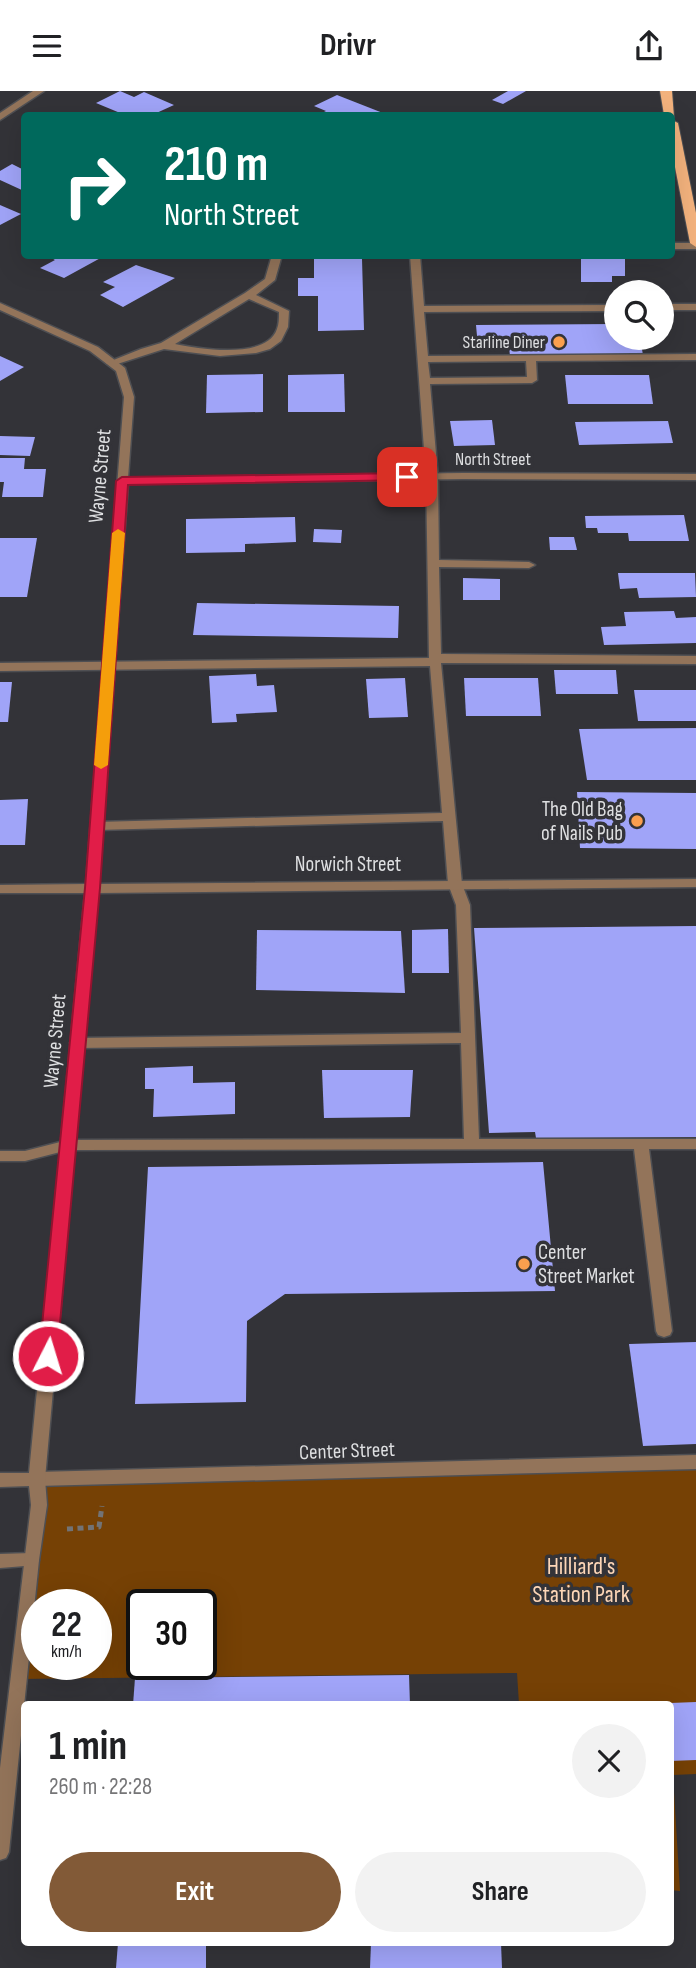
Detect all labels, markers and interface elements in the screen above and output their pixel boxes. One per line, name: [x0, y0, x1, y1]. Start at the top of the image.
text: Drivr: [320, 26, 376, 65]
icon: menu: [28, 27, 66, 65]
icon: share: [630, 27, 668, 65]
text: 210 m: [164, 136, 268, 195]
icon: right: [49, 140, 140, 231]
text: North Street: [164, 196, 299, 235]
map controls: [604, 280, 674, 350]
button: search: [604, 280, 674, 350]
place label: Starline Diner: [463, 332, 545, 353]
marker: Starline Diner: [551, 334, 567, 350]
street label: Wayne Street: [83, 428, 117, 524]
pin: [377, 447, 437, 507]
street label: North Street: [455, 449, 532, 470]
icon: arrive: [388, 458, 426, 496]
place label: The Old Bag of Nails Pub: [541, 797, 623, 846]
marker: The Old Bag of Nails Pub: [629, 813, 645, 829]
street label: Norwich Street: [295, 852, 401, 877]
street label: Wayne Street: [38, 993, 72, 1089]
place label: Center Street Market: [538, 1240, 635, 1289]
marker: Center Street Market: [516, 1256, 532, 1272]
position arrow: [11, 1319, 85, 1393]
street label: Center Street: [299, 1437, 395, 1465]
park label: Hilliard's Station Park: [532, 1552, 630, 1609]
speed limit sign: 30: [126, 1589, 217, 1680]
text: 22: [51, 1604, 82, 1647]
text: km/h: [51, 1641, 82, 1662]
text: 1 min: [49, 1721, 127, 1772]
button: close: [572, 1724, 646, 1798]
text: 260 m · 22:28: [49, 1773, 152, 1801]
button: Exit: [49, 1852, 341, 1932]
button: Share: [355, 1852, 646, 1932]

